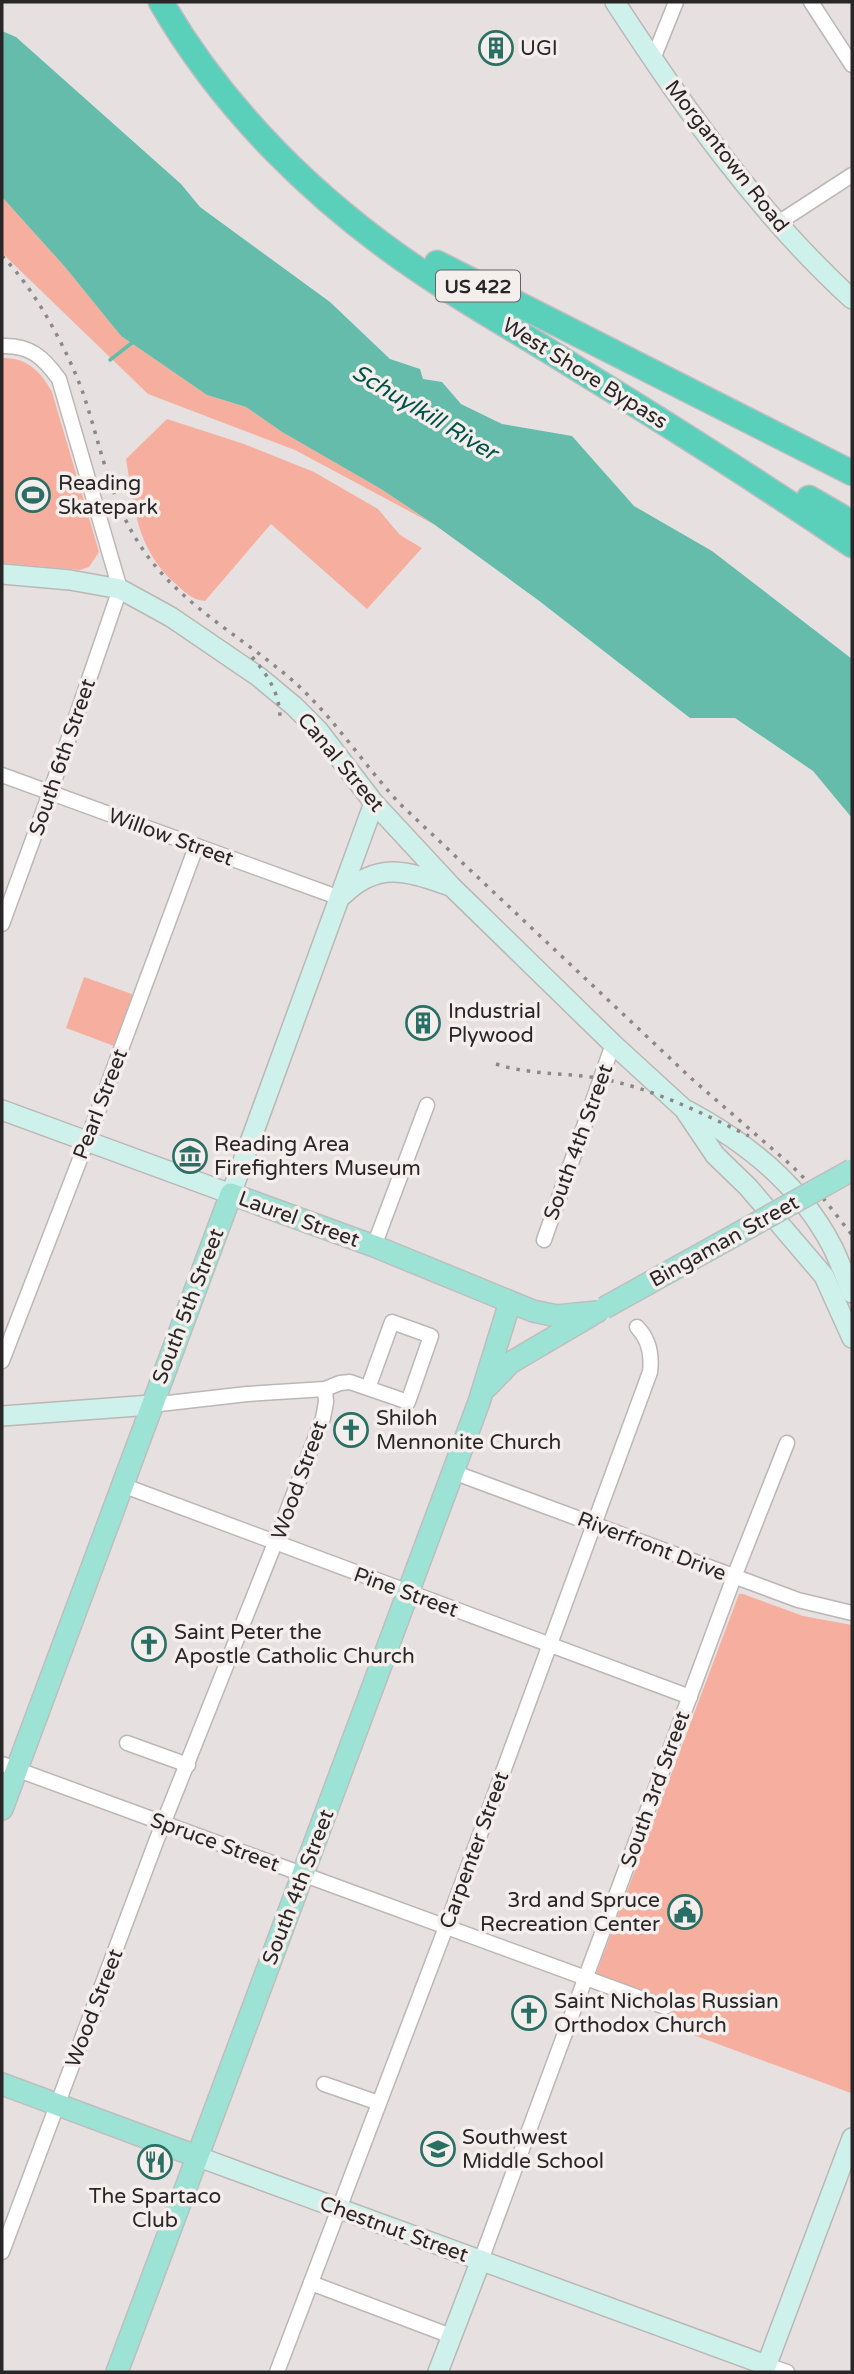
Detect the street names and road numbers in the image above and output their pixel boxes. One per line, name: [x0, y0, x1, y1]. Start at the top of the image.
street label: Morgantown Road: [659, 75, 794, 237]
road number: US 422: [436, 270, 520, 302]
street label: West Shore Bypass: [498, 313, 672, 434]
street label: South 6th Street: [24, 675, 101, 839]
street label: Canal Street: [292, 708, 389, 817]
street label: Willow Street: [105, 803, 237, 872]
street label: Pearl Street: [68, 1045, 133, 1163]
street label: South 4th Street: [539, 1061, 618, 1224]
street label: Laurel Street: [235, 1186, 363, 1253]
street label: Bingaman Street: [645, 1190, 803, 1293]
street label: South 5th Street: [147, 1225, 230, 1387]
street label: Wood Street: [266, 1417, 333, 1543]
street label: Riverfront Drive: [574, 1507, 730, 1586]
street label: Pine Street: [350, 1562, 461, 1623]
street label: South 3rd Street: [616, 1708, 695, 1871]
street label: Carpenter Street: [434, 1768, 515, 1932]
street label: South 4th Street: [257, 1806, 340, 1968]
street label: Spruce Street: [147, 1808, 283, 1877]
street label: Wood Street: [60, 1946, 128, 2071]
street label: Chestnut Street: [316, 2191, 472, 2268]

